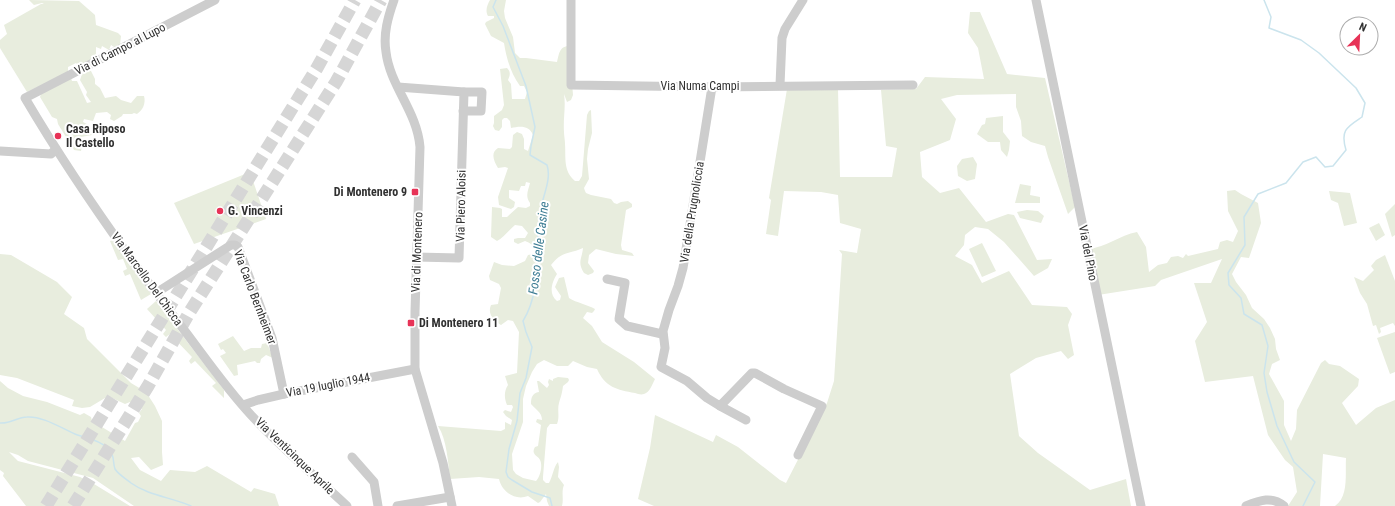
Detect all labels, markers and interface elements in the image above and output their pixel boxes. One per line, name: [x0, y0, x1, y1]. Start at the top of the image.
north arrow: [1339, 16, 1379, 56]
street label: Via di Campo al Lupo: [72, 20, 168, 78]
text: N: [1357, 20, 1369, 35]
street label: Via Numa Campi: [660, 79, 740, 93]
place label: Casa Riposo Il Castello: [66, 122, 125, 150]
marker: Casa Riposo Il Castello: [53, 131, 63, 141]
street label: Via della Prugnoliccia: [677, 160, 707, 264]
street label: Via Piero Aloisi: [453, 170, 469, 242]
place label: Di Montenero 9: [334, 185, 407, 199]
marker: Di Montenero 9: [410, 187, 420, 197]
water label: Fosso delle Casine: [525, 201, 552, 295]
place label: G. Vincenzi: [228, 204, 283, 218]
marker: G. Vincenzi: [215, 206, 225, 216]
street label: Via di Montenero: [409, 212, 425, 292]
street label: Via del Pino: [1076, 224, 1100, 282]
street label: Via Marcello Del Chicca: [108, 230, 186, 329]
street label: Via Carlo Bernheimer: [231, 248, 280, 346]
place label: Di Montenero 11: [419, 316, 498, 330]
marker: Di Montenero 11: [406, 318, 416, 328]
street label: Via 19 luglio 1944: [285, 370, 371, 400]
street label: Via Venticinque Aprile: [253, 415, 338, 497]

